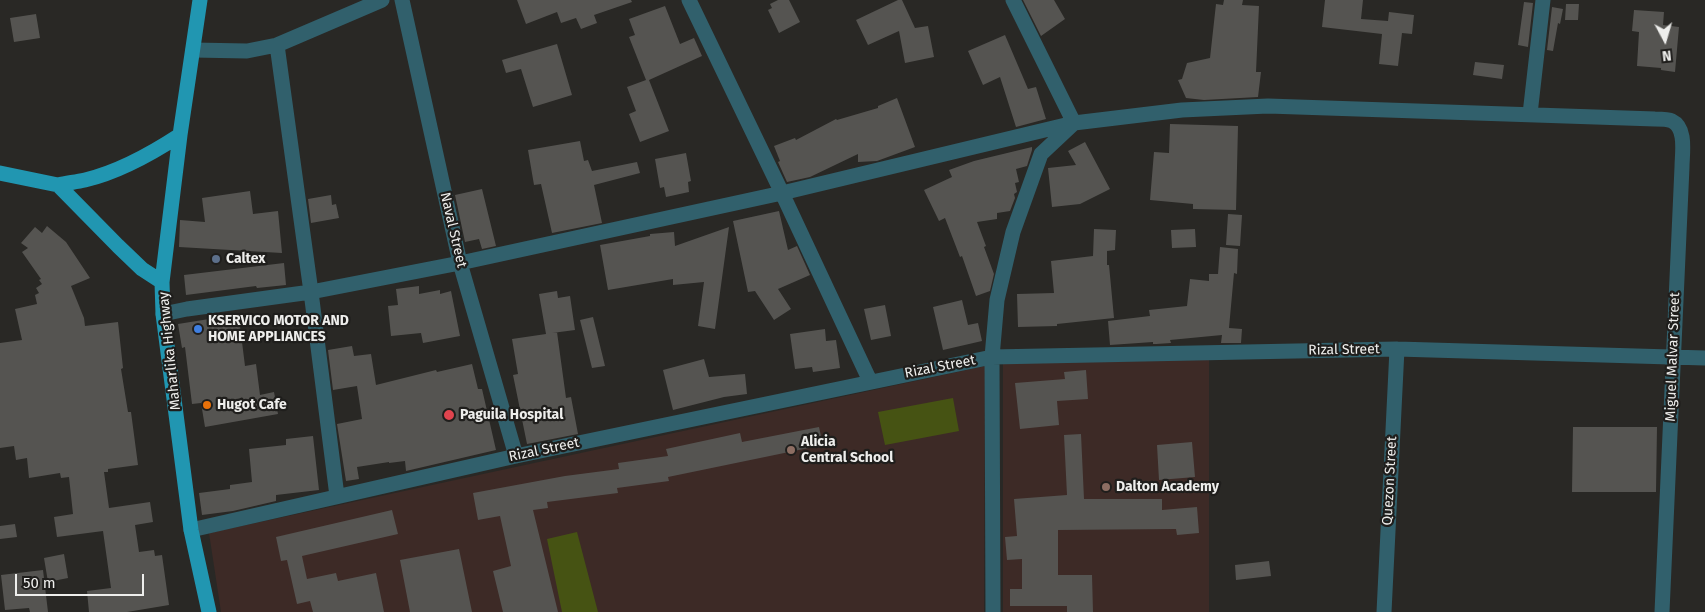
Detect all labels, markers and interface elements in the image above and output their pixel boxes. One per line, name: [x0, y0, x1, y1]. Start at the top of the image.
north arrow: [1640, 15, 1690, 65]
text: N: [1661, 46, 1672, 64]
street label: Naval Street: [436, 191, 470, 269]
place label: Caltex: [226, 251, 265, 267]
marker: Caltex: [210, 253, 222, 265]
street label: Maharlika Highway: [155, 291, 185, 411]
street label: Miguel Malvar Street: [1662, 292, 1684, 422]
place label: KSERVICO MOTOR AND HOME APPLIANCES: [208, 313, 349, 346]
marker: KSERVICO MOTOR AND HOME APPLIANCES: [192, 323, 204, 335]
street label: Rizal Street: [1308, 341, 1380, 359]
street label: Rizal Street: [903, 352, 977, 382]
place label: Hugot Cafe: [217, 397, 287, 413]
marker: Hugot Cafe: [201, 399, 213, 411]
place label: Paguila Hospital: [460, 407, 563, 423]
marker: Paguila Hospital: [442, 408, 456, 422]
street label: Rizal Street: [507, 434, 581, 466]
place label: Alicia Central School: [801, 434, 893, 467]
street label: Quezon Street: [1379, 436, 1401, 526]
marker: Alicia Central School: [785, 444, 797, 456]
place label: Dalton Academy: [1116, 479, 1219, 495]
marker: Dalton Academy: [1100, 481, 1112, 493]
scale bar: [18, 564, 146, 596]
text: 50 m: [23, 574, 56, 592]

